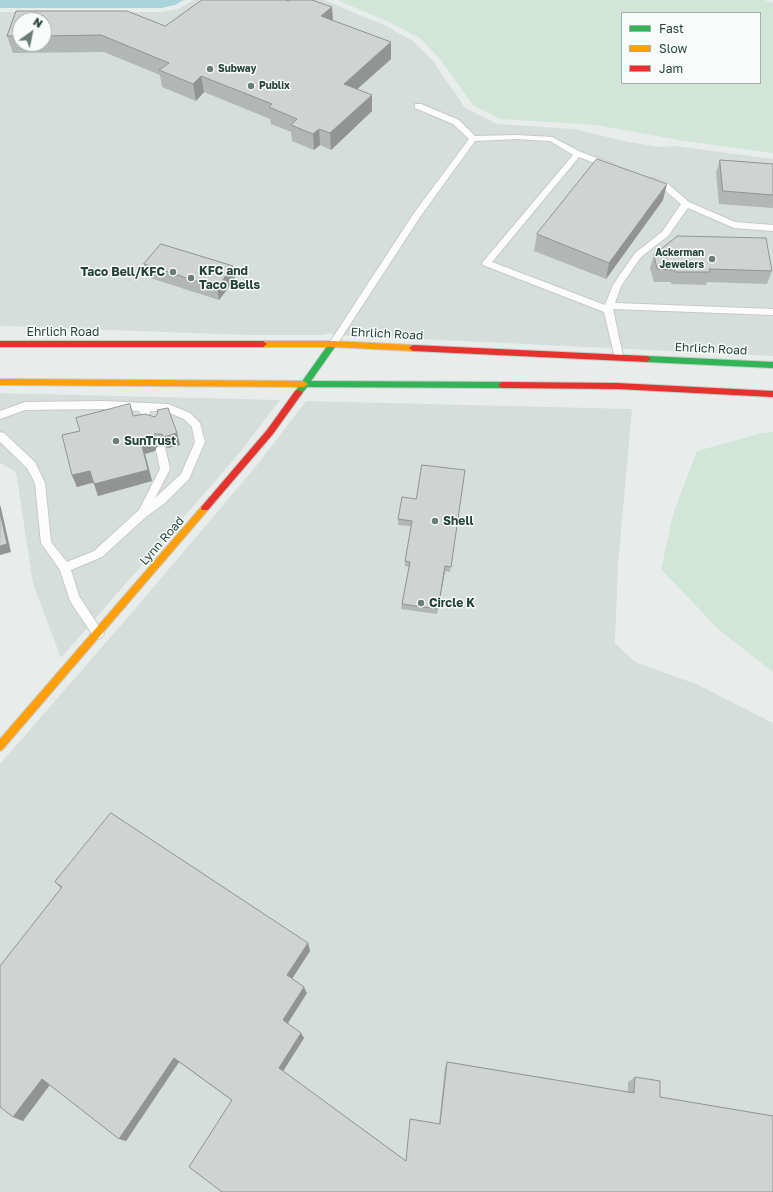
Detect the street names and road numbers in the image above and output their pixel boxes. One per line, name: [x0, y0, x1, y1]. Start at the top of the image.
street label: Ehrlich Road: [27, 325, 99, 339]
street label: Ehrlich Road: [350, 325, 424, 343]
street label: Ehrlich Road: [674, 340, 748, 358]
street label: Lynn Road: [137, 514, 187, 568]

